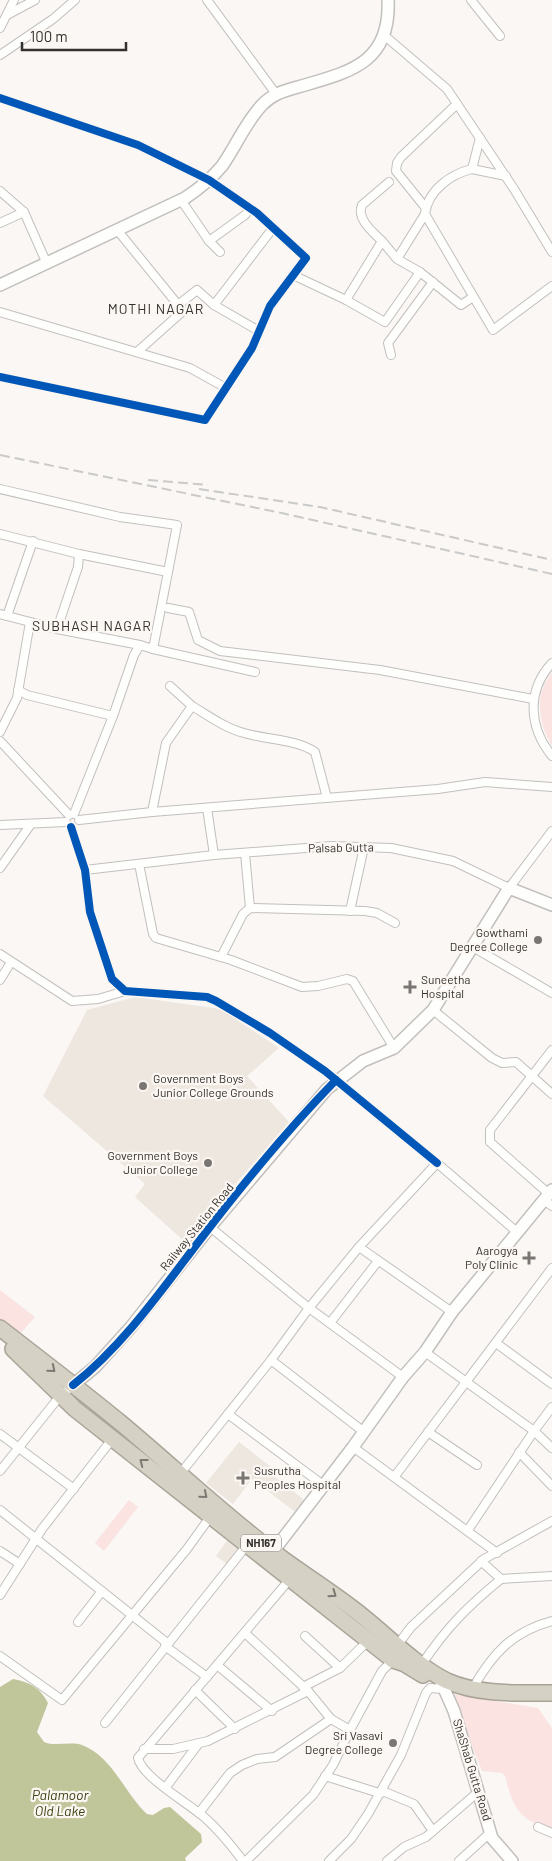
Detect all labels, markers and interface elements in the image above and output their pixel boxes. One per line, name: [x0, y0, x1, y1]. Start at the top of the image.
scale bar: [22, 20, 126, 52]
text: 100 m: [30, 27, 68, 45]
district label: MOTHI NAGAR: [108, 300, 204, 317]
district label: SUBHASH NAGAR: [32, 617, 152, 634]
street label: Palsab Gutta: [308, 839, 374, 855]
place label: Gowthami Degree College: [450, 925, 528, 953]
marker: Gowthami Degree College: [532, 934, 544, 946]
place label: Suneetha Hospital: [421, 972, 471, 1000]
marker: Suneetha Hospital: [403, 980, 417, 994]
place label: Government Boys Junior College Grounds: [153, 1071, 274, 1099]
marker: Government Boys Junior College Grounds: [137, 1080, 149, 1092]
place label: Government Boys Junior College: [107, 1148, 198, 1176]
marker: Government Boys Junior College: [202, 1157, 214, 1169]
street label: Railway Station Road: [157, 1180, 236, 1273]
place label: Aarogya Poly Clinic: [465, 1243, 518, 1271]
marker: Aarogya Poly Clinic: [522, 1251, 536, 1265]
one-way arrow: [46, 1364, 55, 1372]
one-way arrow: [140, 1460, 149, 1468]
place label: Susrutha Peoples Hospital: [254, 1463, 341, 1491]
marker: Susrutha Peoples Hospital: [236, 1471, 250, 1485]
one-way arrow: [198, 1489, 207, 1498]
road number: NH167: [241, 1535, 281, 1552]
one-way arrow: [327, 1588, 336, 1597]
street label: ShaShab Gutta Road: [451, 1717, 495, 1822]
place label: Sri Vasavi Degree College: [305, 1728, 383, 1756]
marker: Sri Vasavi Degree College: [387, 1737, 399, 1749]
water label: Palamoor Old Lake: [32, 1786, 89, 1819]

